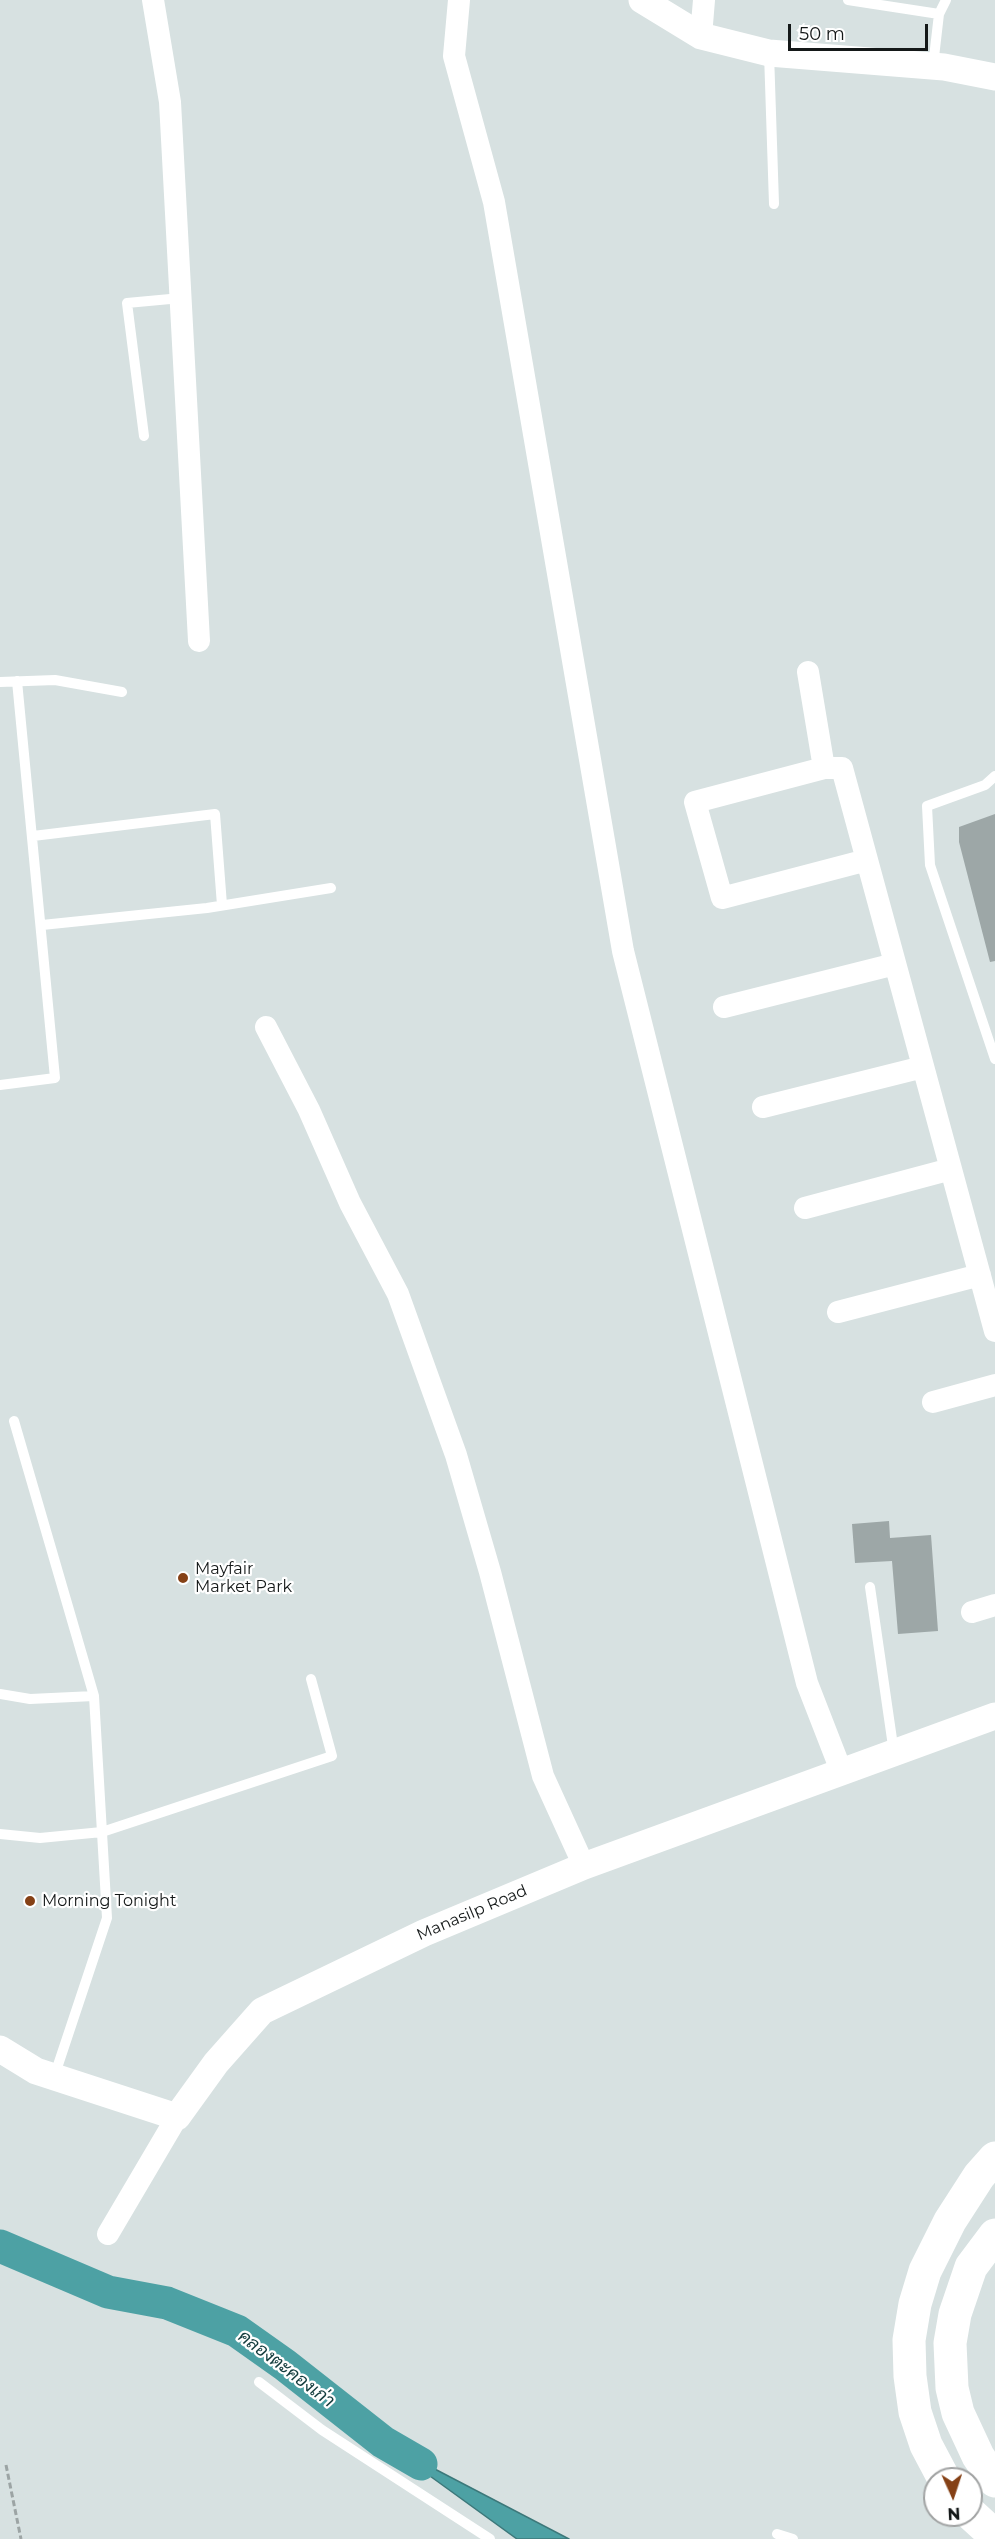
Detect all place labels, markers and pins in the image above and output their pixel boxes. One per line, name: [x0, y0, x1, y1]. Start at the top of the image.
place label: Mayfair Market Park: [195, 1559, 292, 1597]
marker: Mayfair Market Park: [176, 1571, 190, 1585]
place label: Morning Tonight: [42, 1891, 176, 1911]
marker: Morning Tonight: [23, 1894, 37, 1908]

